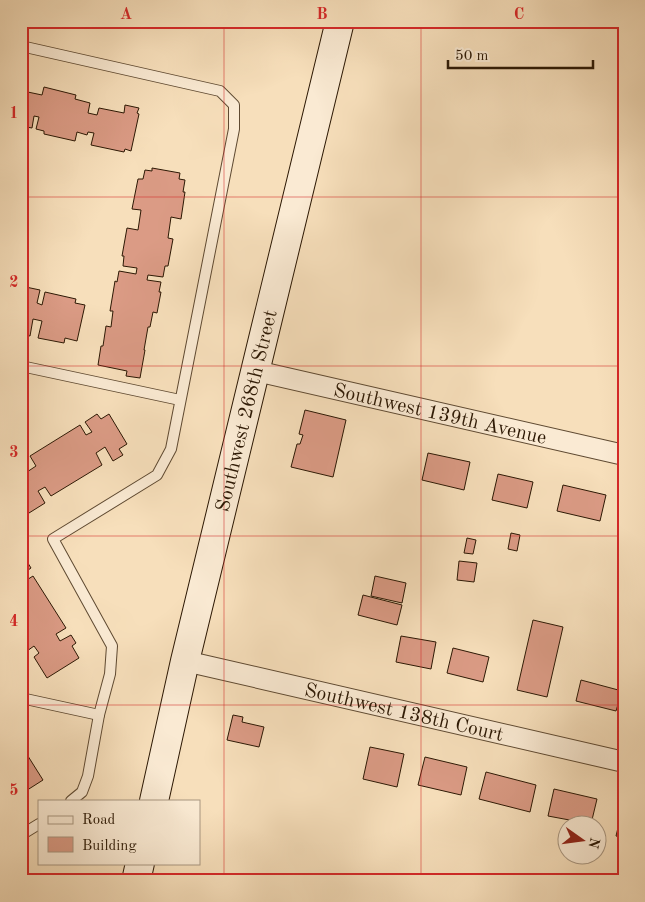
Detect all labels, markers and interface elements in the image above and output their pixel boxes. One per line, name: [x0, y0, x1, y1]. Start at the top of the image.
text: A: [120, 7, 132, 23]
text: B: [316, 7, 328, 23]
text: C: [514, 7, 524, 23]
scale bar: [448, 38, 592, 70]
text: 50 m: [455, 49, 489, 64]
text: 1: [9, 106, 19, 122]
text: 2: [9, 275, 19, 291]
street label: Southwest 268th Street: [213, 308, 282, 514]
street label: Southwest 139th Avenue: [331, 381, 548, 449]
text: 3: [9, 445, 19, 461]
text: 4: [9, 614, 19, 630]
street label: Southwest 138th Court: [302, 681, 505, 746]
text: 5: [9, 783, 19, 799]
legend: [38, 800, 200, 864]
text: Road: [82, 813, 116, 828]
north arrow: [558, 814, 608, 864]
text: N: [585, 836, 602, 850]
text: Building: [82, 839, 137, 854]

